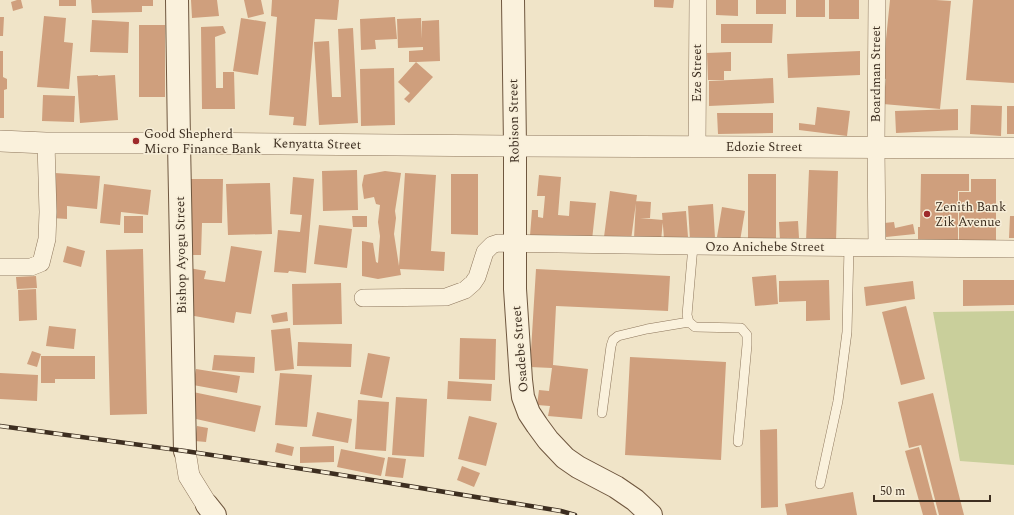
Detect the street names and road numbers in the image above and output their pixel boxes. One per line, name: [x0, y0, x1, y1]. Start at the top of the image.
street label: Boardman Street: [866, 25, 886, 122]
street label: Eze Street: [687, 43, 707, 102]
street label: Robison Street: [503, 78, 525, 163]
street label: Kenyatta Street: [273, 133, 362, 155]
street label: Edozie Street: [726, 137, 803, 157]
street label: Bishop Ayogu Street: [170, 196, 192, 314]
street label: Ozo Anichebe Street: [705, 237, 825, 257]
street label: Osadebe Street: [506, 304, 534, 393]

